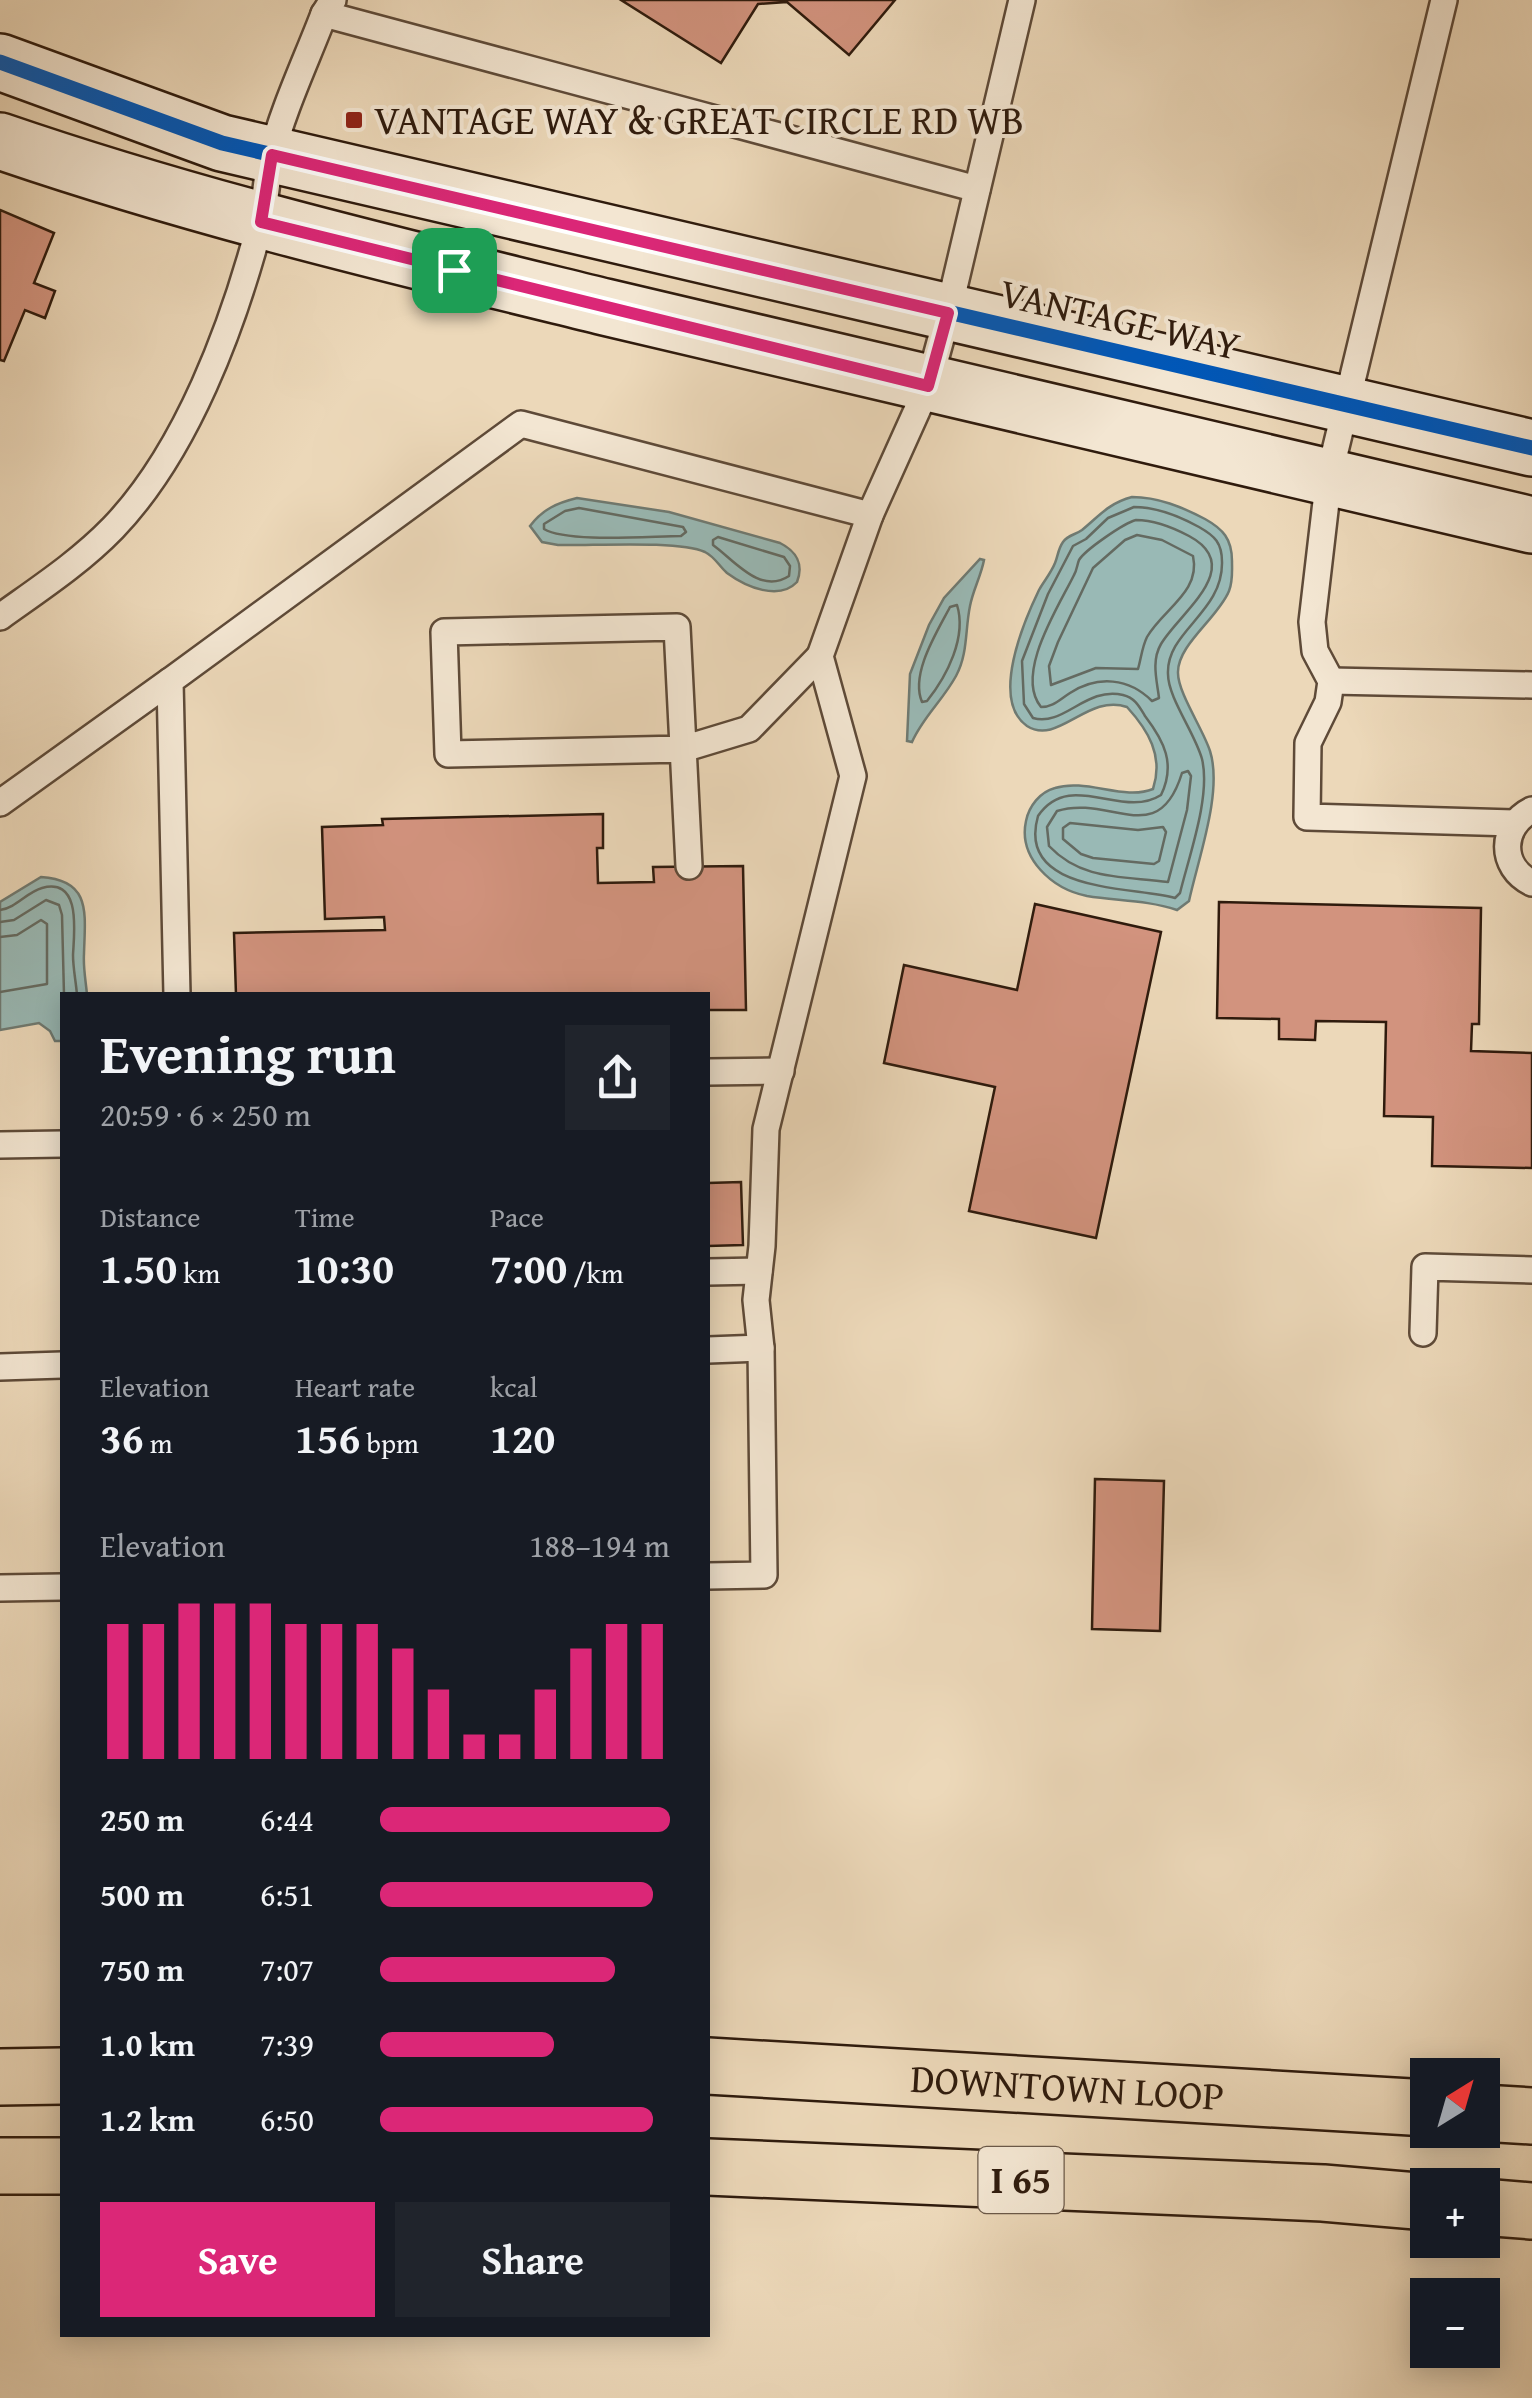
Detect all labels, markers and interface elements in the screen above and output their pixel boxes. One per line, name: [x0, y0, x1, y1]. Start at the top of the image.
place label: VANTAGE WAY & GREAT CIRCLE RD WB: [374, 90, 1024, 149]
marker: VANTAGE WAY & GREAT CIRCLE RD WB: [343, 109, 365, 131]
pin: [412, 228, 497, 313]
icon: arrive: [427, 243, 482, 298]
street label: VANTAGE WAY: [994, 262, 1246, 375]
text: Evening run: [100, 1013, 396, 1093]
button: share: [565, 1025, 670, 1130]
text: 20:59 · 6 × 250 m: [100, 1091, 311, 1138]
text: Distance: [100, 1196, 200, 1237]
text: Time: [295, 1196, 355, 1237]
text: Pace: [490, 1196, 544, 1237]
text: 1.50: [100, 1237, 177, 1298]
text: 10:30: [295, 1237, 394, 1298]
text: 7:00: [490, 1237, 567, 1298]
text: km: [177, 1252, 220, 1293]
text: /km: [567, 1252, 624, 1293]
text: Elevation: [100, 1366, 210, 1407]
text: Heart rate: [295, 1366, 415, 1407]
text: kcal: [490, 1366, 538, 1407]
text: 36: [100, 1407, 144, 1468]
text: 156: [295, 1407, 360, 1468]
text: 120: [490, 1407, 555, 1468]
text: m: [144, 1422, 173, 1463]
text: bpm: [360, 1422, 419, 1463]
text: Elevation: [100, 1522, 225, 1569]
text: 188–194 m: [529, 1522, 670, 1569]
text: 250 m: [100, 1796, 184, 1843]
text: 6:44: [260, 1796, 314, 1843]
text: 500 m: [100, 1871, 184, 1918]
text: 6:51: [260, 1871, 314, 1918]
text: 750 m: [100, 1946, 184, 1993]
text: 7:07: [260, 1946, 314, 1993]
text: 1.0 km: [100, 2021, 195, 2068]
text: 7:39: [260, 2021, 314, 2068]
street label: DOWNTOWN LOOP: [909, 2048, 1226, 2125]
north arrow: [1410, 2058, 1500, 2148]
map controls: [1410, 2058, 1500, 2368]
text: 1.2 km: [100, 2096, 195, 2143]
text: 6:50: [260, 2096, 314, 2143]
road number: I 65: [978, 2147, 1064, 2213]
button: +: [1410, 2168, 1500, 2258]
button: Save: [100, 2202, 375, 2317]
button: Share: [395, 2202, 670, 2317]
button: −: [1410, 2278, 1500, 2368]

